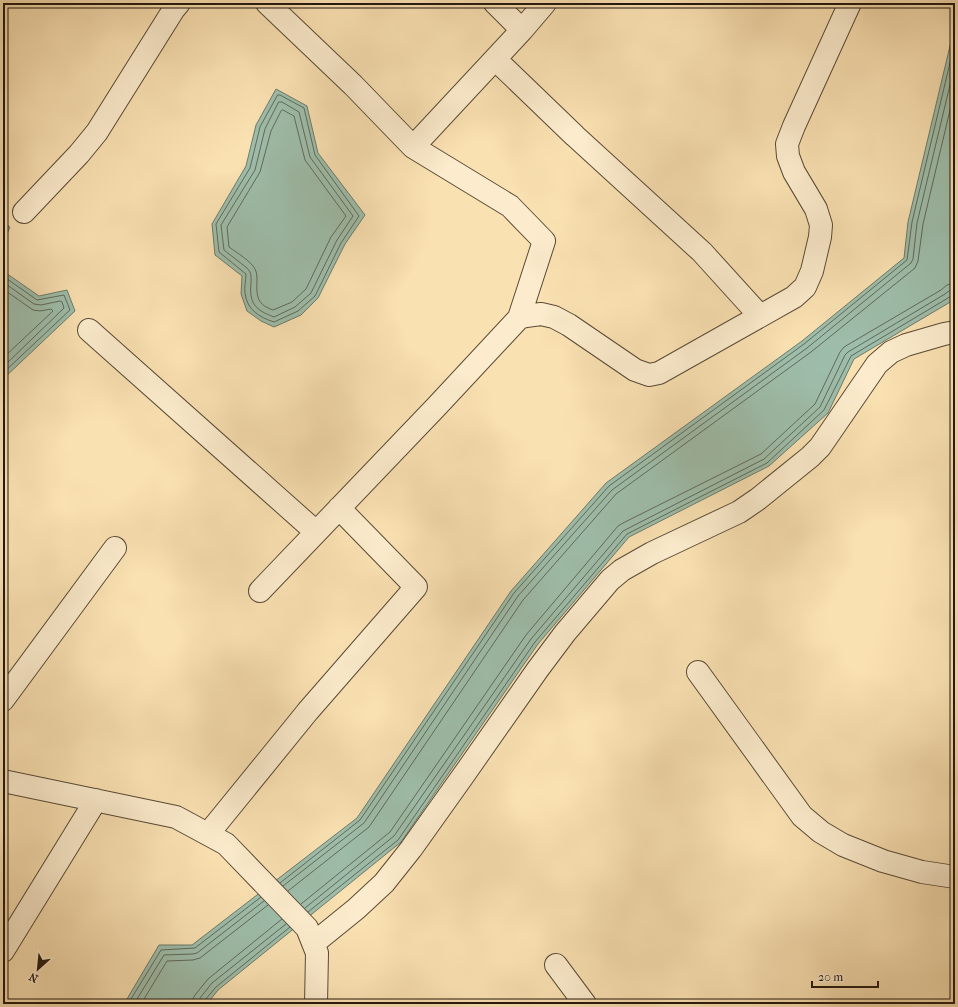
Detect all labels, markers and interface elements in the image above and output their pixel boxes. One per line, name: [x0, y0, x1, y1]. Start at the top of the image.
north arrow: [18, 949, 58, 989]
scale bar: [812, 963, 878, 989]
text: N: [26, 969, 40, 985]
text: 20 m: [818, 970, 843, 984]

